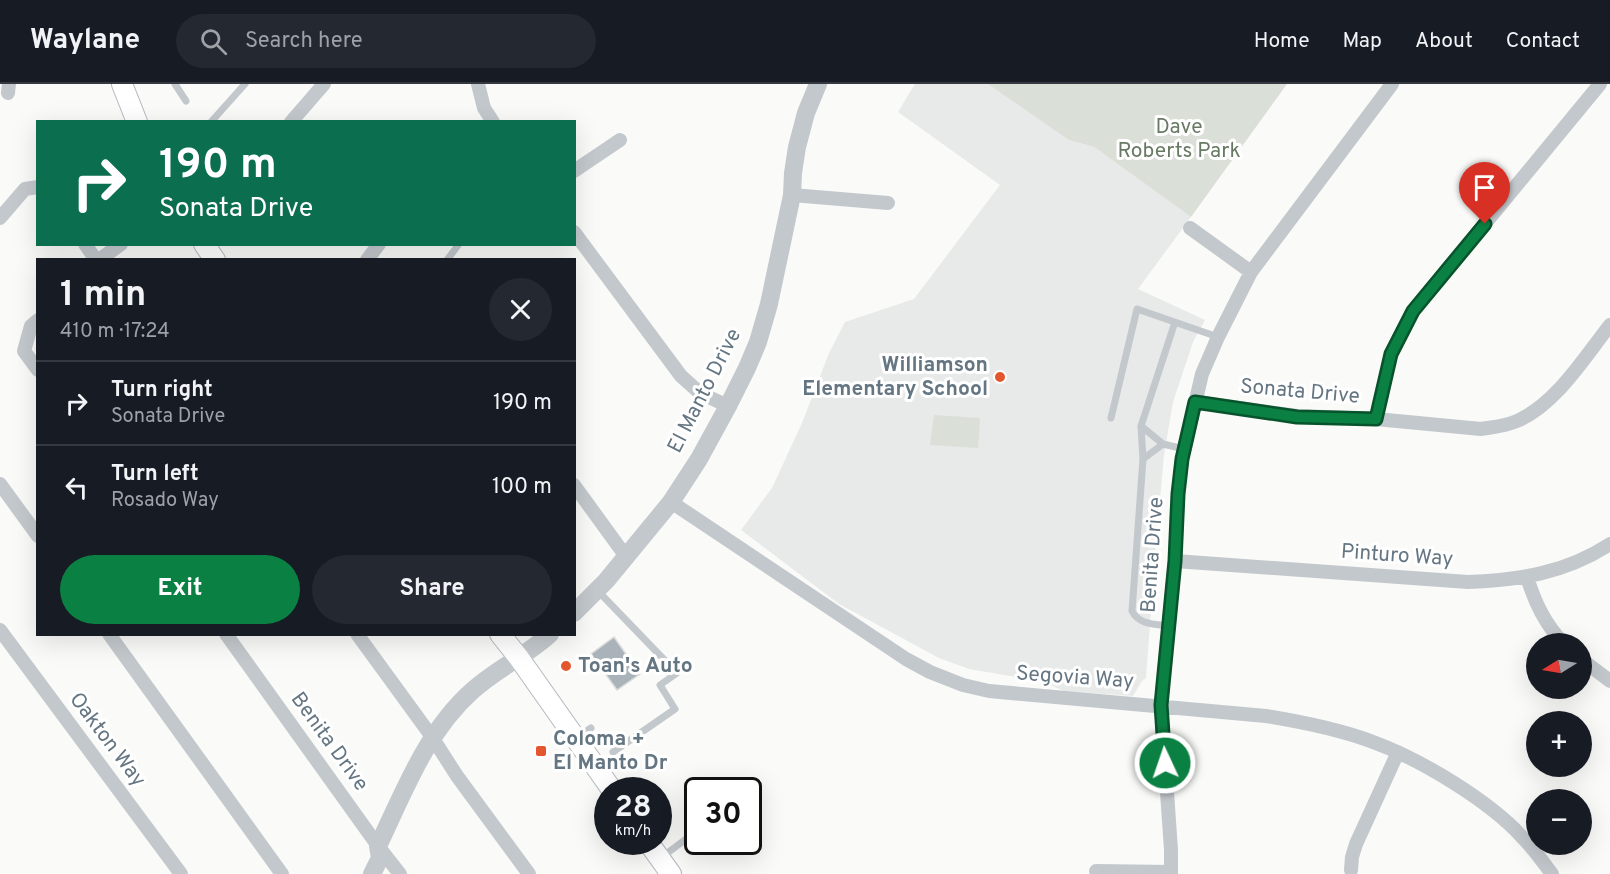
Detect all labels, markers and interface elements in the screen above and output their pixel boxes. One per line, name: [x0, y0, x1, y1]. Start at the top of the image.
search box: [176, 14, 596, 68]
text: Waylane: [30, 23, 140, 59]
icon: search: [197, 25, 230, 58]
text: Search here: [245, 28, 363, 55]
text: Home: [1254, 28, 1310, 55]
text: Map: [1343, 28, 1382, 55]
text: About: [1415, 28, 1473, 55]
text: Contact: [1506, 28, 1580, 55]
park label: Dave Roberts Park: [1117, 114, 1241, 165]
text: 190 m: [159, 140, 277, 193]
icon: right: [60, 144, 138, 222]
pin: [1459, 162, 1510, 224]
icon: arrive: [1468, 171, 1501, 204]
text: Sonata Drive: [159, 192, 313, 226]
text: 1 min: [60, 273, 146, 319]
button: close: [489, 278, 552, 341]
text: 410 m · 17:24: [60, 319, 170, 345]
street label: El Manto Drive: [662, 324, 748, 458]
place label: Williamson Elementary School: [802, 352, 988, 403]
marker: Williamson Elementary School: [993, 370, 1007, 384]
street label: Sonata Drive: [1239, 373, 1361, 411]
text: Turn right: [111, 377, 213, 404]
icon: right: [60, 387, 93, 420]
text: 190 m: [493, 390, 552, 417]
text: Sonata Drive: [111, 404, 225, 430]
text: Turn left: [111, 461, 199, 488]
icon: left: [60, 471, 93, 504]
text: 100 m: [492, 474, 552, 501]
text: Rosado Way: [111, 488, 219, 514]
street label: Benita Drive: [1135, 496, 1171, 614]
street label: Pinturo Way: [1340, 539, 1454, 573]
button: Exit: [60, 555, 300, 624]
button: Share: [312, 555, 552, 624]
north arrow: [1526, 633, 1592, 699]
map controls: [1526, 633, 1592, 855]
place label: Toan's Auto: [578, 653, 693, 680]
marker: Toan's Auto: [559, 659, 573, 673]
street label: Segovia Way: [1015, 660, 1135, 696]
street label: Oakton Way: [63, 687, 151, 793]
street label: Benita Drive: [284, 687, 374, 797]
button: +: [1526, 711, 1592, 777]
place label: Coloma + El Manto Dr: [553, 726, 668, 777]
position arrow: [1133, 731, 1197, 795]
marker: Coloma + El Manto Dr: [534, 744, 548, 758]
speed limit sign: 30: [684, 777, 762, 855]
button: −: [1526, 789, 1592, 855]
text: 28: [614, 790, 652, 827]
text: km/h: [615, 822, 651, 841]

